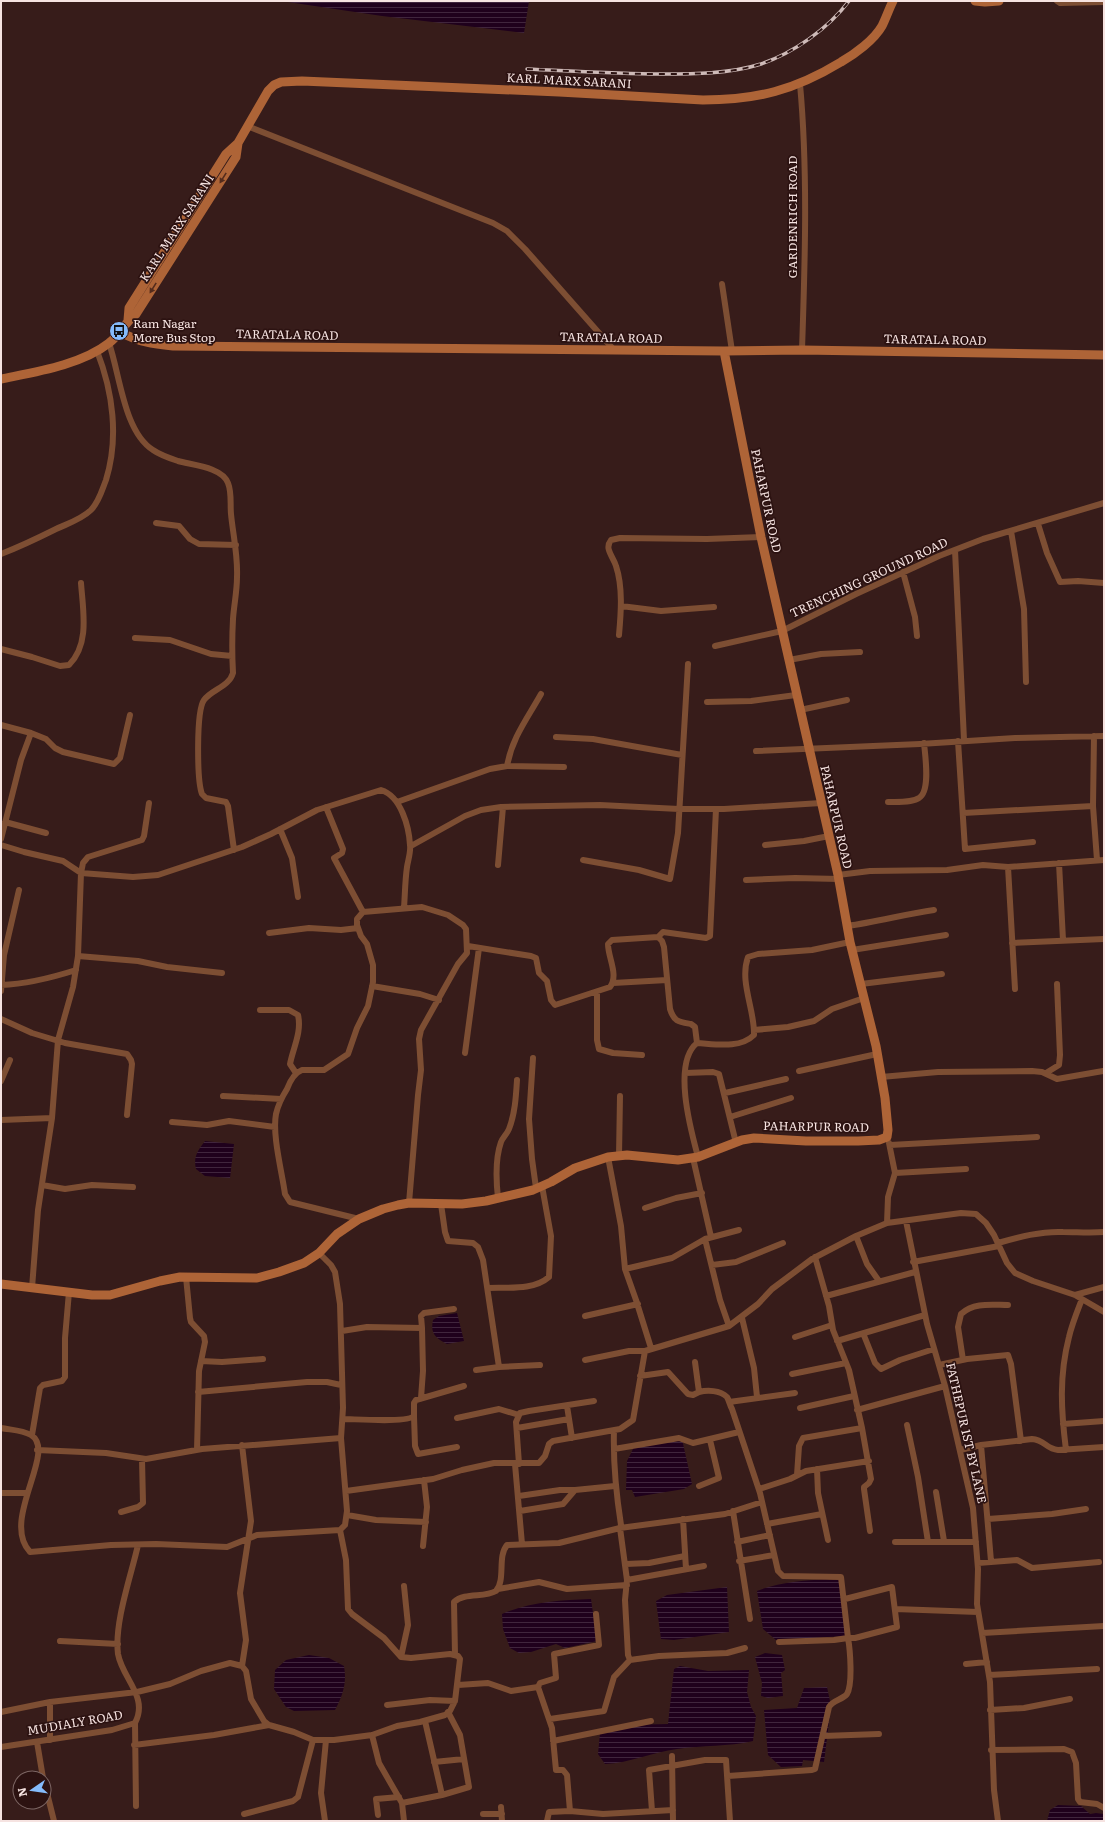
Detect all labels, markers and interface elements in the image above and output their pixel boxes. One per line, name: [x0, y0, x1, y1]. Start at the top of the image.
street label: KARL MARX SARANI: [506, 68, 632, 92]
street label: GARDENRICH ROAD: [783, 156, 801, 278]
street label: KARL MARX SARANI: [135, 170, 218, 285]
one-way arrow: [219, 173, 227, 183]
one-way arrow: [149, 282, 156, 293]
place label: Ram Nagar More Bus Stop: [133, 314, 215, 346]
bus stop icon: Ram Nagar More Bus Stop: [108, 320, 130, 342]
street label: TARATALA ROAD: [235, 324, 339, 344]
street label: TARATALA ROAD: [559, 327, 663, 347]
street label: TARATALA ROAD: [883, 329, 987, 349]
street label: PAHARPUR ROAD: [747, 447, 787, 554]
street label: TRENCHING GROUND ROAD: [787, 533, 950, 622]
street label: PAHARPUR ROAD: [816, 763, 858, 870]
street label: PAHARPUR ROAD: [763, 1116, 869, 1136]
street label: FATHEPUR 1ST BY LANE: [942, 1360, 992, 1505]
street label: MUDIALY ROAD: [26, 1705, 124, 1739]
north arrow: [12, 1770, 52, 1810]
text: N: [12, 1786, 30, 1799]

